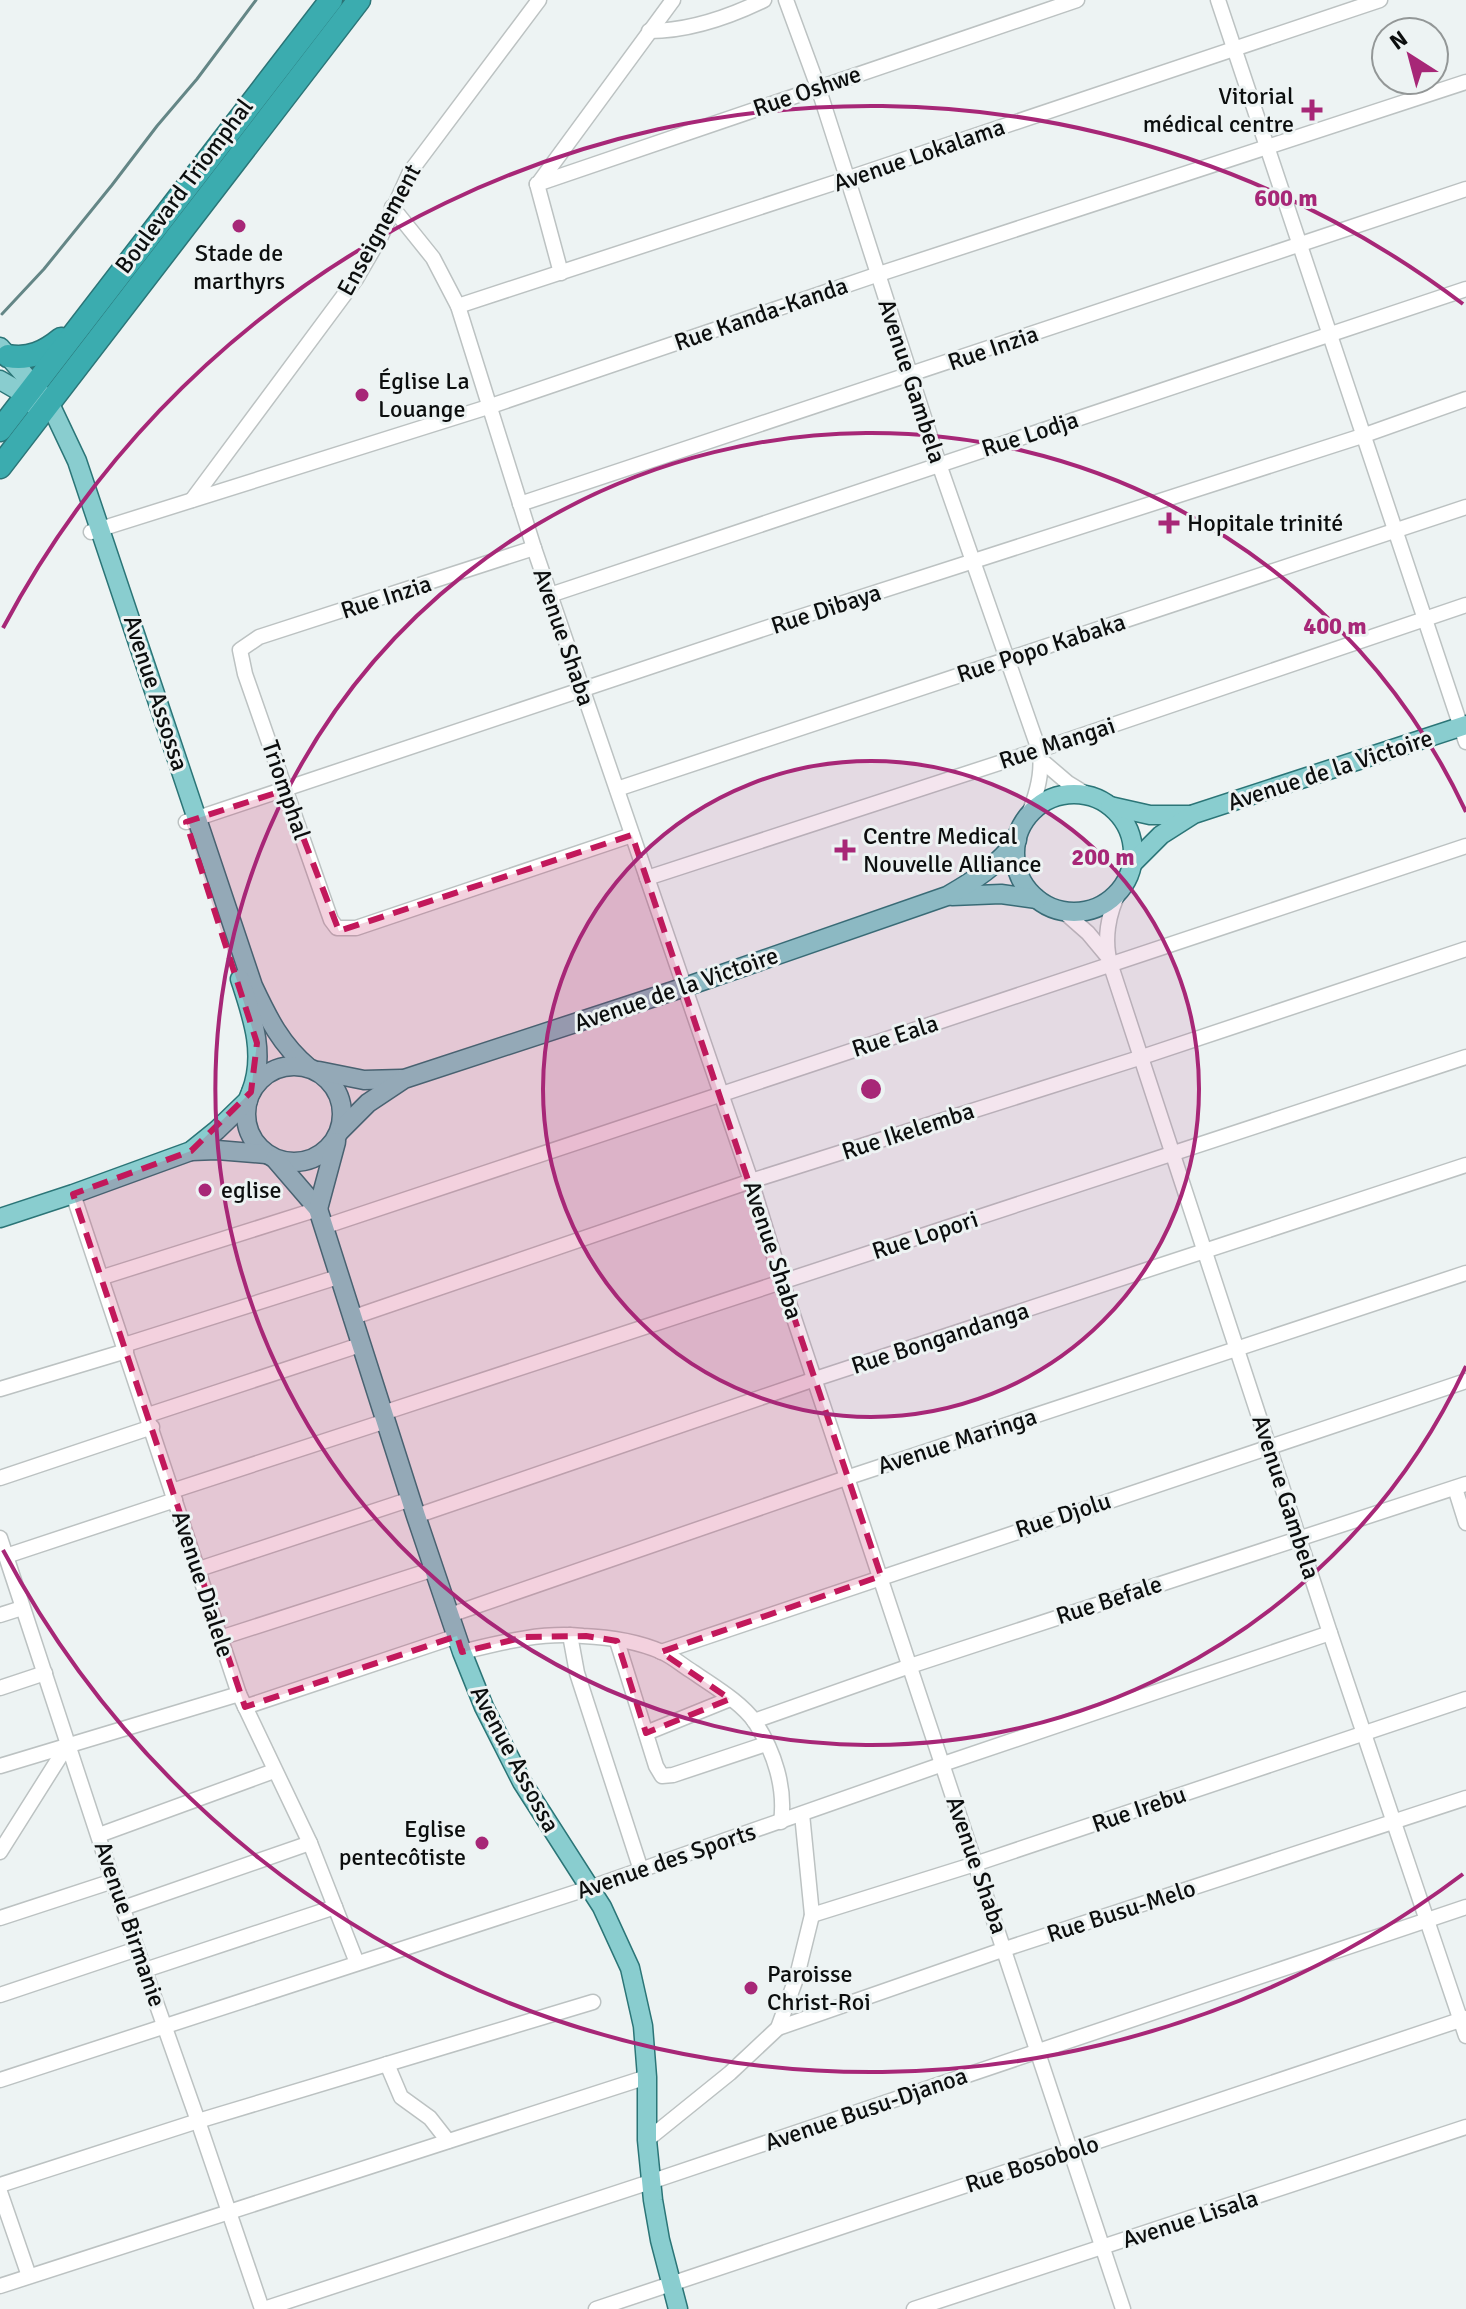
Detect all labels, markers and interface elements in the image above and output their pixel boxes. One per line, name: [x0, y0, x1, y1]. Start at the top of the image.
north arrow: [1370, 16, 1450, 96]
text: N: [1384, 25, 1413, 56]
street label: Rue Oshwe: [749, 59, 865, 123]
place label: Vitorial médical centre: [1143, 81, 1294, 139]
street label: Boulevard Triomphal: [108, 93, 260, 279]
marker: Vitorial médical centre: [1301, 99, 1323, 121]
street label: Avenue Lokalama: [829, 112, 1009, 198]
street label: Enseignement: [330, 159, 428, 301]
text: 600 m: [1254, 183, 1318, 213]
marker: Stade de marthyrs: [230, 217, 248, 235]
place label: Stade de marthyrs: [193, 238, 285, 296]
street label: Rue Kanda-Kanda: [670, 270, 852, 358]
street label: Avenue Gambela: [871, 295, 953, 467]
street label: Rue Inzia: [944, 319, 1042, 377]
place label: Église La Louange: [378, 366, 470, 424]
marker: Église La Louange: [353, 386, 371, 404]
street label: Rue Lodja: [978, 404, 1082, 464]
place label: Hopitale trinité: [1187, 508, 1343, 538]
marker: Hopitale trinité: [1158, 512, 1180, 534]
street label: Avenue Shaba: [526, 564, 602, 710]
street label: Rue Inzia: [337, 568, 435, 626]
street label: Rue Dibaya: [767, 577, 885, 641]
street label: Rue Popo Kabaka: [953, 607, 1129, 689]
street label: Avenue Assossa: [117, 611, 195, 775]
text: 400 m: [1303, 611, 1367, 641]
street label: Rue Mangai: [995, 710, 1119, 776]
street label: Avenue de la Victoire: [1224, 723, 1436, 817]
street label: Triomphal: [255, 736, 317, 844]
place label: Centre Medical Nouvelle Alliance: [863, 821, 1042, 879]
marker: Centre Medical Nouvelle Alliance: [834, 839, 856, 861]
text: 200 m: [1071, 842, 1135, 872]
street label: Avenue de la Victoire: [570, 940, 782, 1038]
street label: Rue Eala: [848, 1008, 942, 1064]
centre of rings: [857, 1075, 885, 1103]
street label: Rue Ikelemba: [838, 1095, 978, 1167]
place label: eglise: [221, 1175, 282, 1205]
street label: Avenue Shaba: [737, 1177, 809, 1323]
marker: eglise: [196, 1181, 214, 1199]
street label: Rue Lopori: [868, 1204, 982, 1266]
street label: Rue Bongandanga: [847, 1295, 1033, 1381]
street label: Avenue Maringa: [874, 1401, 1040, 1481]
street label: Avenue Gambela: [1245, 1411, 1327, 1583]
street label: Rue Djolu: [1011, 1485, 1115, 1545]
street label: Avenue Dialele: [165, 1507, 241, 1661]
street label: Rue Befale: [1052, 1569, 1166, 1631]
street label: Avenue Assossa: [464, 1681, 566, 1837]
street label: Rue Irebu: [1088, 1779, 1190, 1839]
street label: Avenue Shaba: [939, 1792, 1015, 1938]
place label: Eglise pentecôtiste: [339, 1814, 466, 1872]
street label: Avenue des Sports: [572, 1816, 760, 1906]
marker: Eglise pentecôtiste: [473, 1834, 491, 1852]
street label: Avenue Birmanie: [88, 1837, 172, 2011]
street label: Rue Busu-Melo: [1043, 1873, 1199, 1949]
place label: Paroisse Christ-Roi: [767, 1959, 871, 2017]
marker: Paroisse Christ-Roi: [742, 1979, 760, 1997]
street label: Avenue Busu-Djanoa: [761, 2060, 971, 2158]
street label: Rue Bosobolo: [961, 2128, 1103, 2200]
street label: Avenue Lisala: [1118, 2183, 1262, 2255]

